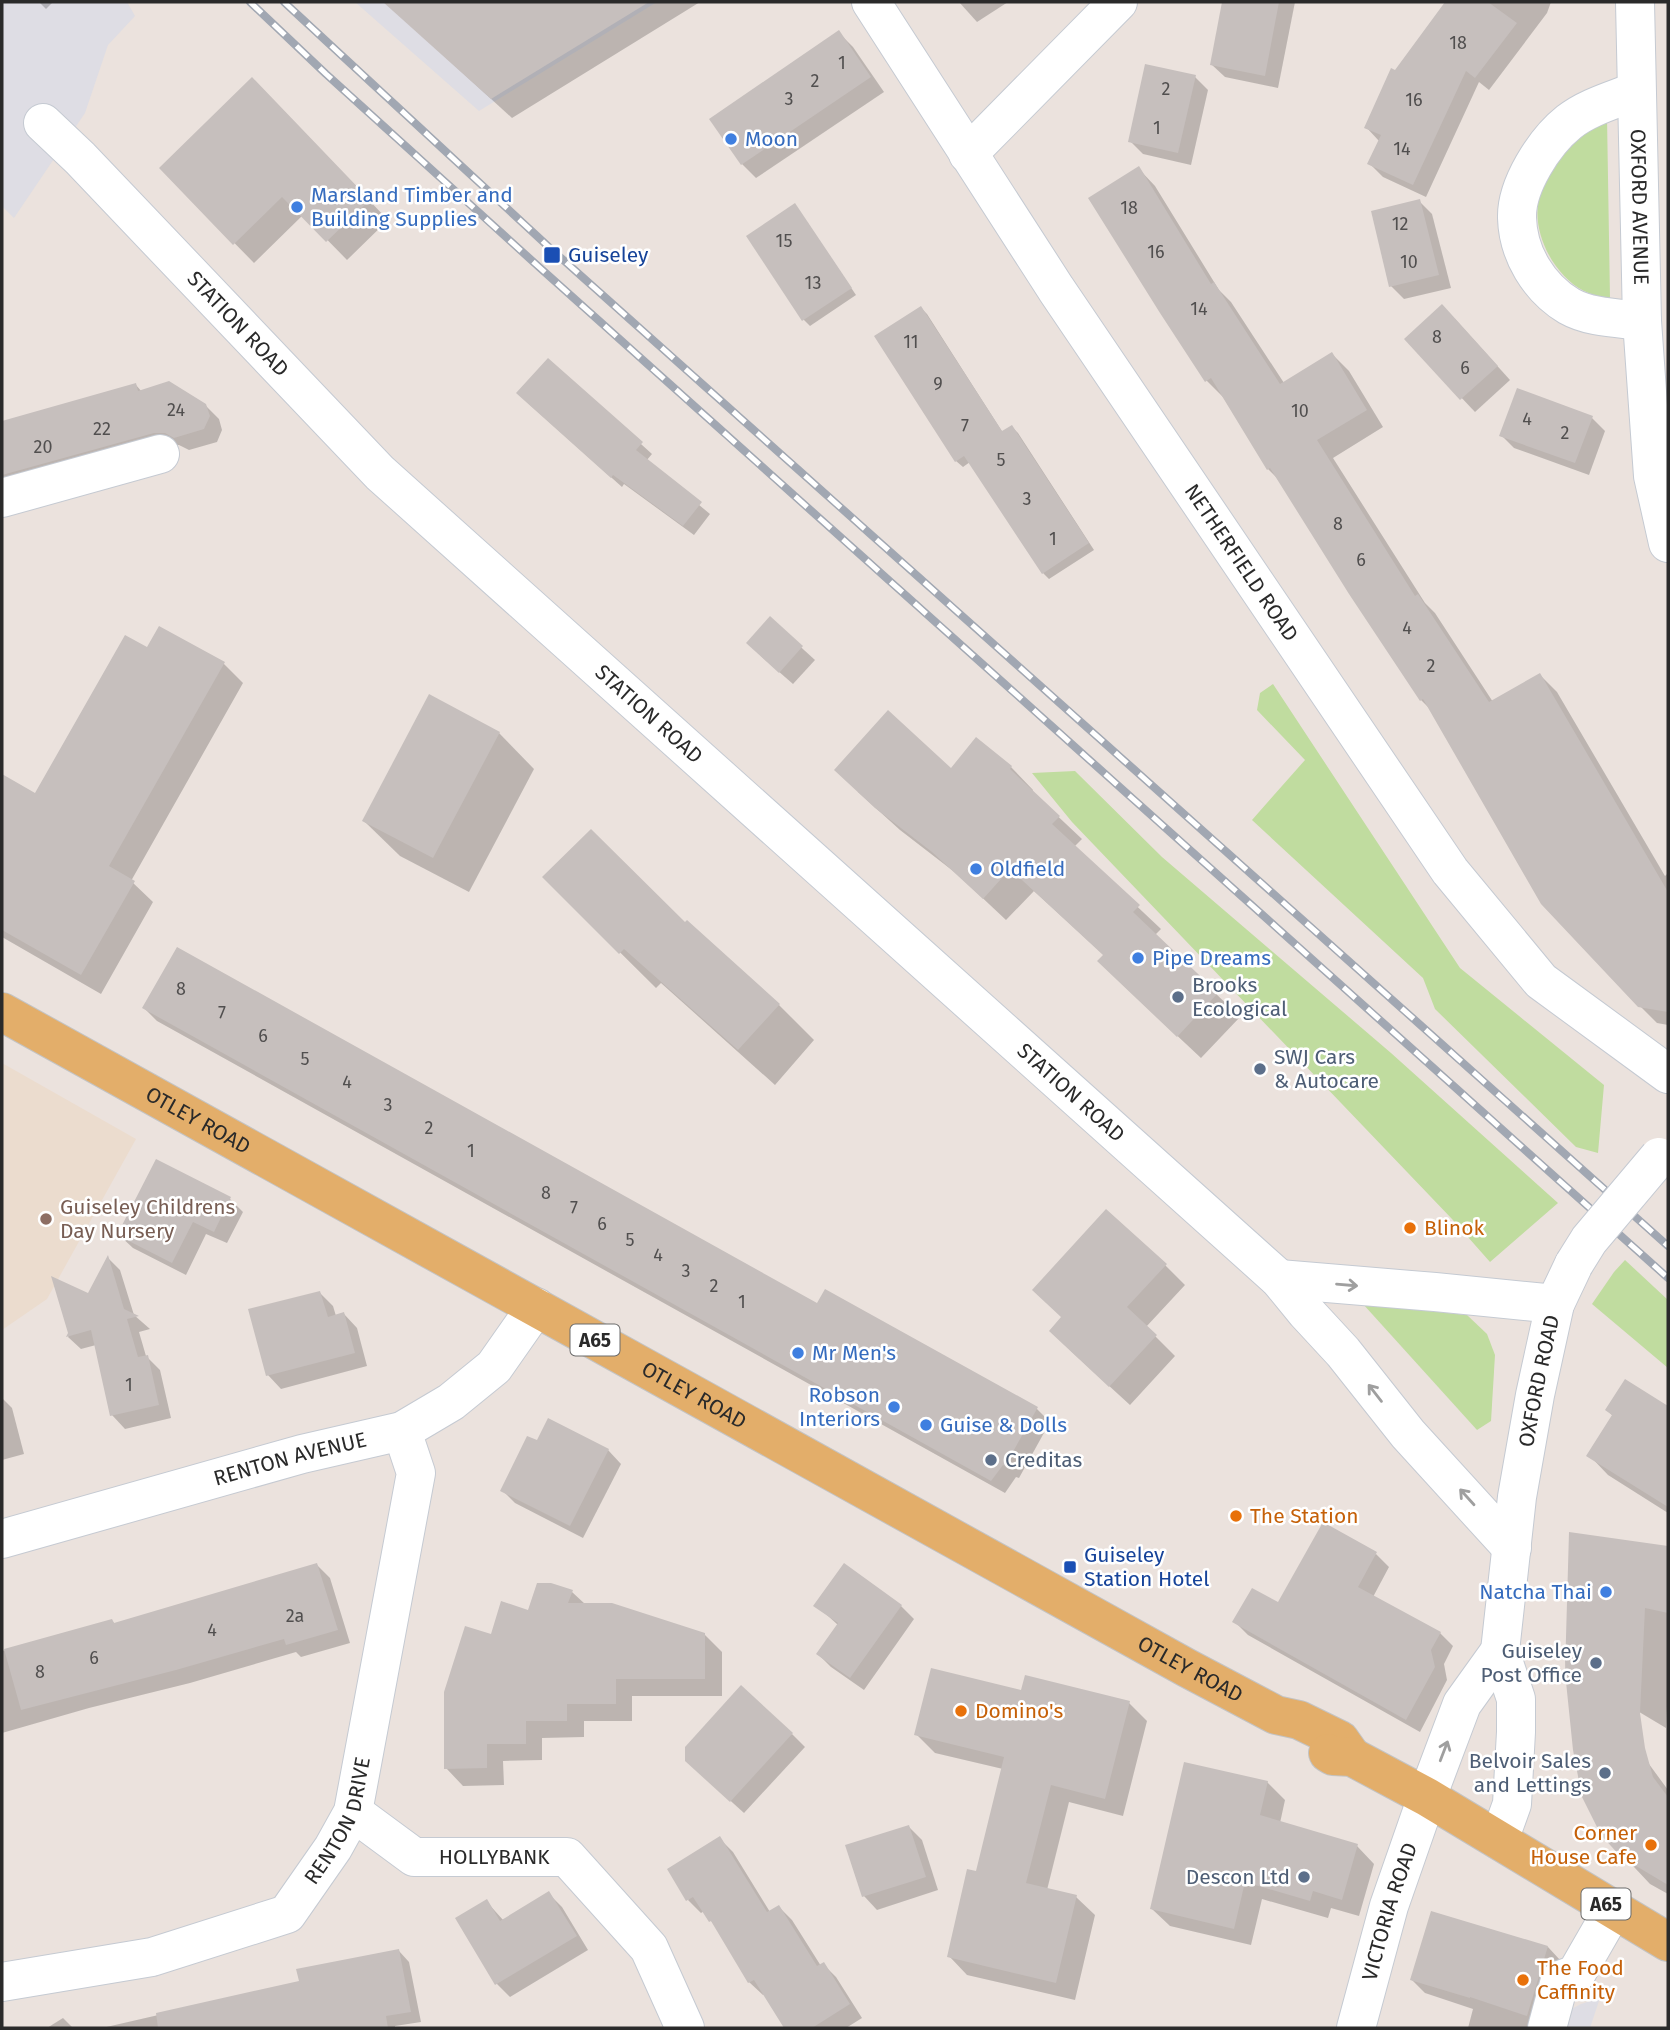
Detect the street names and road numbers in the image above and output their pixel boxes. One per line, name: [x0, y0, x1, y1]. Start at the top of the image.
street label: OXFORD AVENUE: [1625, 129, 1654, 285]
street label: STATION ROAD: [182, 266, 294, 382]
street label: NETHERFIELD ROAD: [1179, 479, 1304, 646]
street label: STATION ROAD: [590, 659, 708, 769]
street label: STATION ROAD: [1012, 1038, 1130, 1148]
street label: OTLEY ROAD: [141, 1081, 255, 1160]
street label: OXFORD ROAD: [1513, 1312, 1565, 1449]
road number: A65: [570, 1324, 620, 1356]
street label: OTLEY ROAD: [637, 1356, 751, 1435]
street label: RENTON AVENUE: [211, 1427, 369, 1491]
street label: OTLEY ROAD: [1133, 1630, 1247, 1708]
street label: RENTON DRIVE: [299, 1755, 376, 1889]
street label: VICTORIA ROAD: [1356, 1839, 1423, 1984]
street label: HOLLYBANK: [439, 1844, 550, 1870]
road number: A65: [1582, 1888, 1630, 1920]

